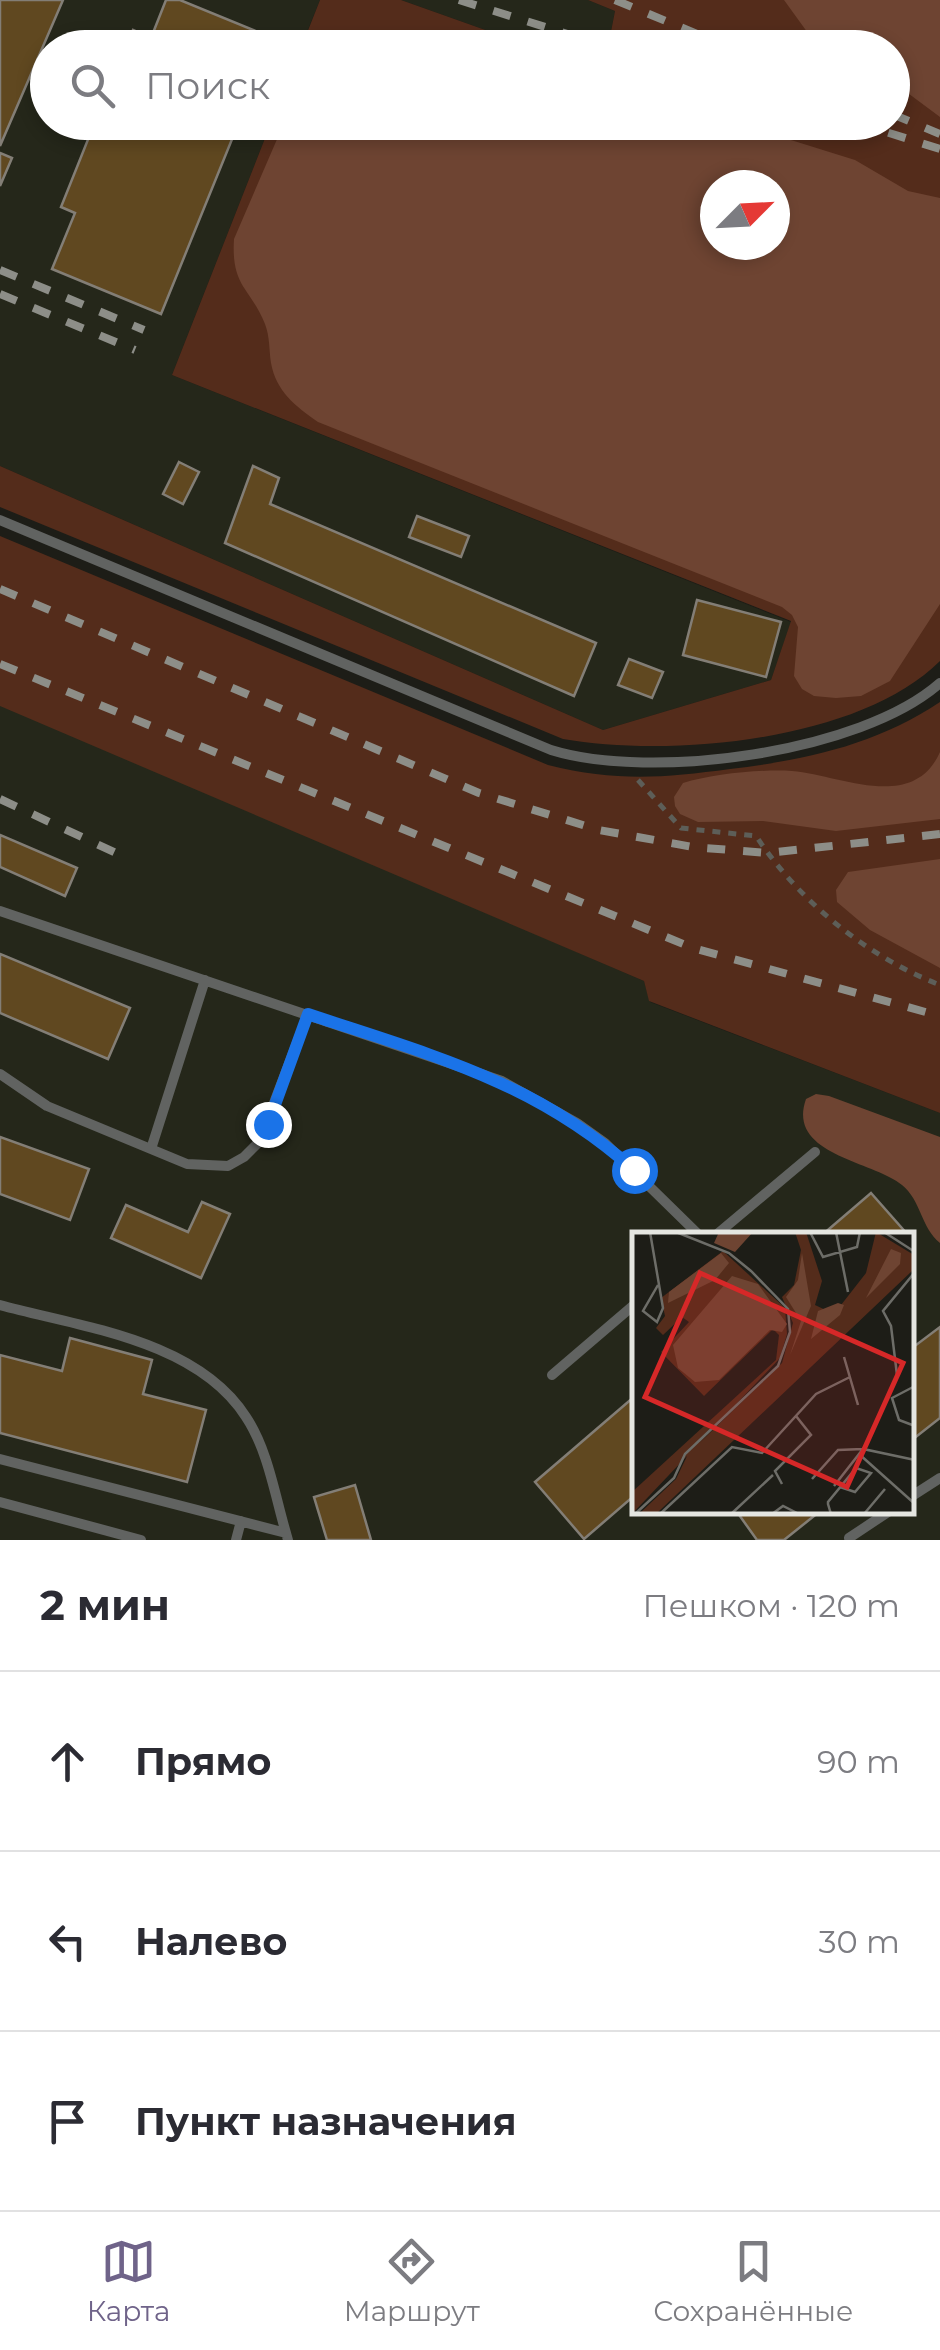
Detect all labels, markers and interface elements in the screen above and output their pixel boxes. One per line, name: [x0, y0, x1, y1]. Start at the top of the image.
search box: [30, 30, 910, 140]
icon: search: [65, 58, 120, 113]
text: Поиск: [145, 62, 270, 109]
north arrow: [700, 170, 790, 260]
route end: [246, 1102, 292, 1148]
route start: [612, 1148, 658, 1194]
inset map: [632, 1232, 915, 1515]
text: 2 мин: [40, 1579, 170, 1631]
text: Пешком · 120 m: [642, 1586, 900, 1625]
icon: ahead: [40, 1734, 95, 1789]
text: Прямо: [135, 1738, 271, 1785]
text: 90 m: [817, 1742, 900, 1781]
icon: left: [40, 1914, 95, 1969]
text: Налево: [135, 1918, 287, 1965]
text: 30 m: [818, 1922, 900, 1961]
icon: arrive: [40, 2094, 95, 2149]
text: Пункт назначения: [135, 2098, 517, 2145]
tab: Карта: [87, 2234, 170, 2328]
tab: Маршрут: [344, 2234, 480, 2328]
tab: Сохранённые: [653, 2234, 853, 2328]

